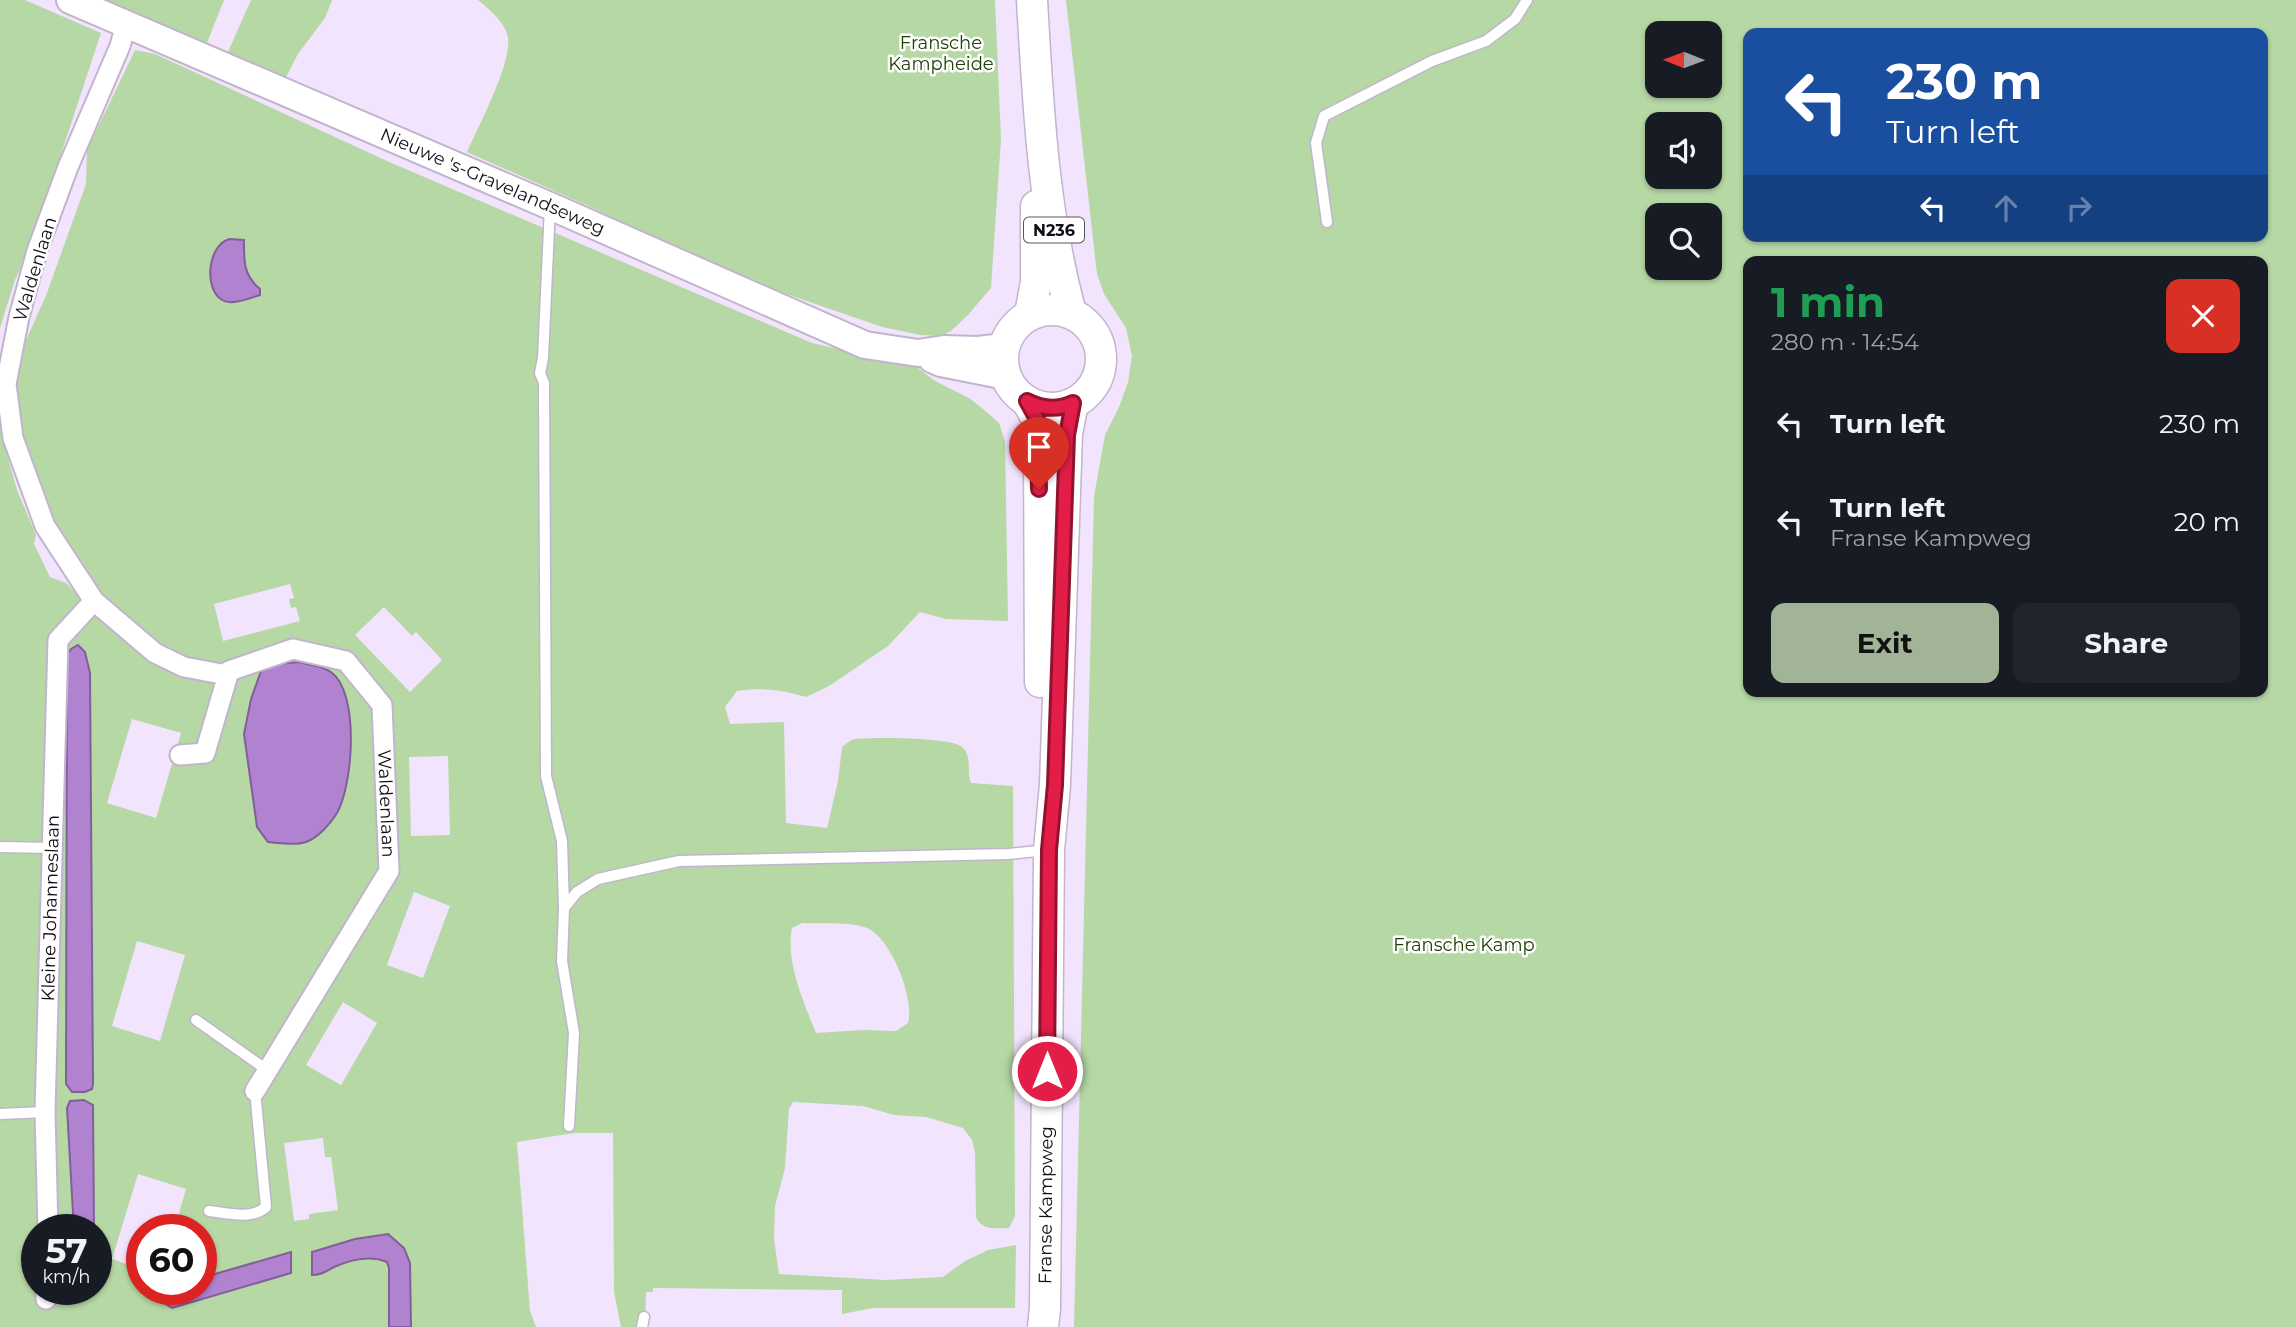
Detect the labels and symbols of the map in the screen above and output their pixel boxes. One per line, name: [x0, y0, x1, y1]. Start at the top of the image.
north arrow: [1645, 21, 1722, 98]
park label: Fransche Kampheide: [888, 32, 994, 75]
street label: Nieuwe 's-Gravelandseweg: [377, 123, 608, 240]
street label: Waldenlaan: [9, 214, 61, 324]
road number: N236: [1024, 218, 1084, 242]
pin: [1009, 417, 1069, 489]
street label: Waldenlaan: [373, 749, 399, 858]
street label: Kleine Johanneslaan: [37, 815, 64, 1002]
park label: Fransche Kamp: [1393, 934, 1535, 956]
position arrow: [1010, 1034, 1084, 1108]
street label: Franse Kampweg: [1034, 1126, 1058, 1284]
speed limit sign: 60: [126, 1214, 217, 1305]

